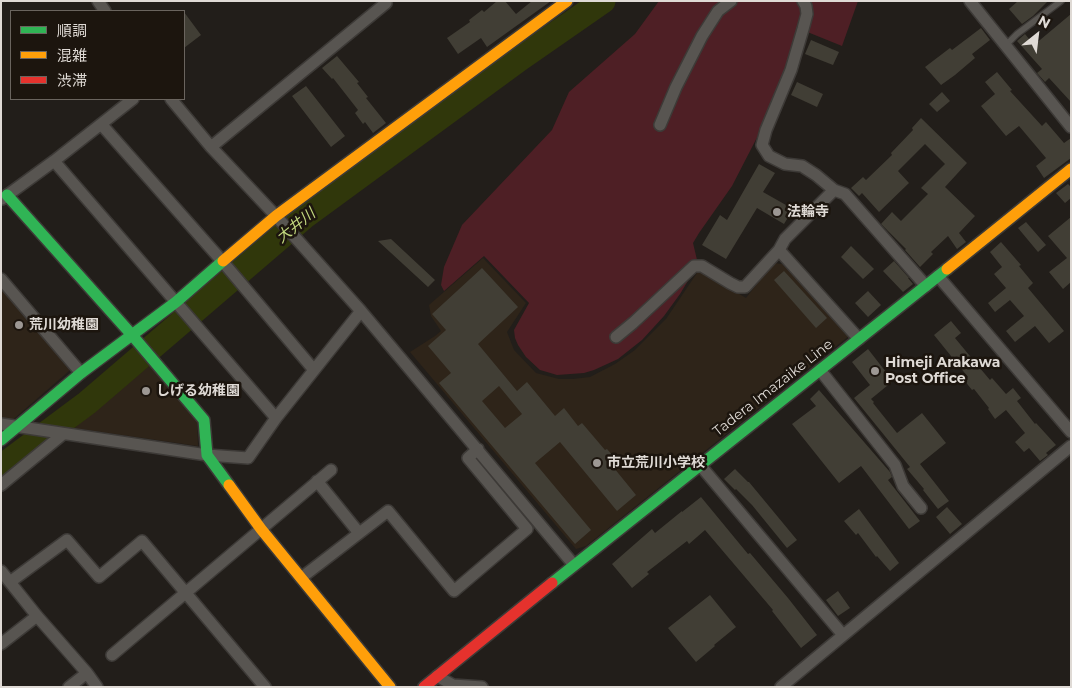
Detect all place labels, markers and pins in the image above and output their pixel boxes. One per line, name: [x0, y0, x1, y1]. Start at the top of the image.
place label: 法輪寺: [787, 204, 829, 220]
marker: 法輪寺: [771, 206, 783, 218]
place label: 荒川幼稚園: [29, 317, 99, 333]
marker: 荒川幼稚園: [13, 319, 25, 331]
place label: Himeji Arakawa Post Office: [885, 355, 1000, 388]
marker: Himeji Arakawa Post Office: [869, 365, 881, 377]
place label: しげる幼稚園: [156, 383, 240, 399]
marker: しげる幼稚園: [140, 385, 152, 397]
place label: 市立荒川小学校: [607, 455, 705, 471]
marker: 市立荒川小学校: [591, 457, 603, 469]

